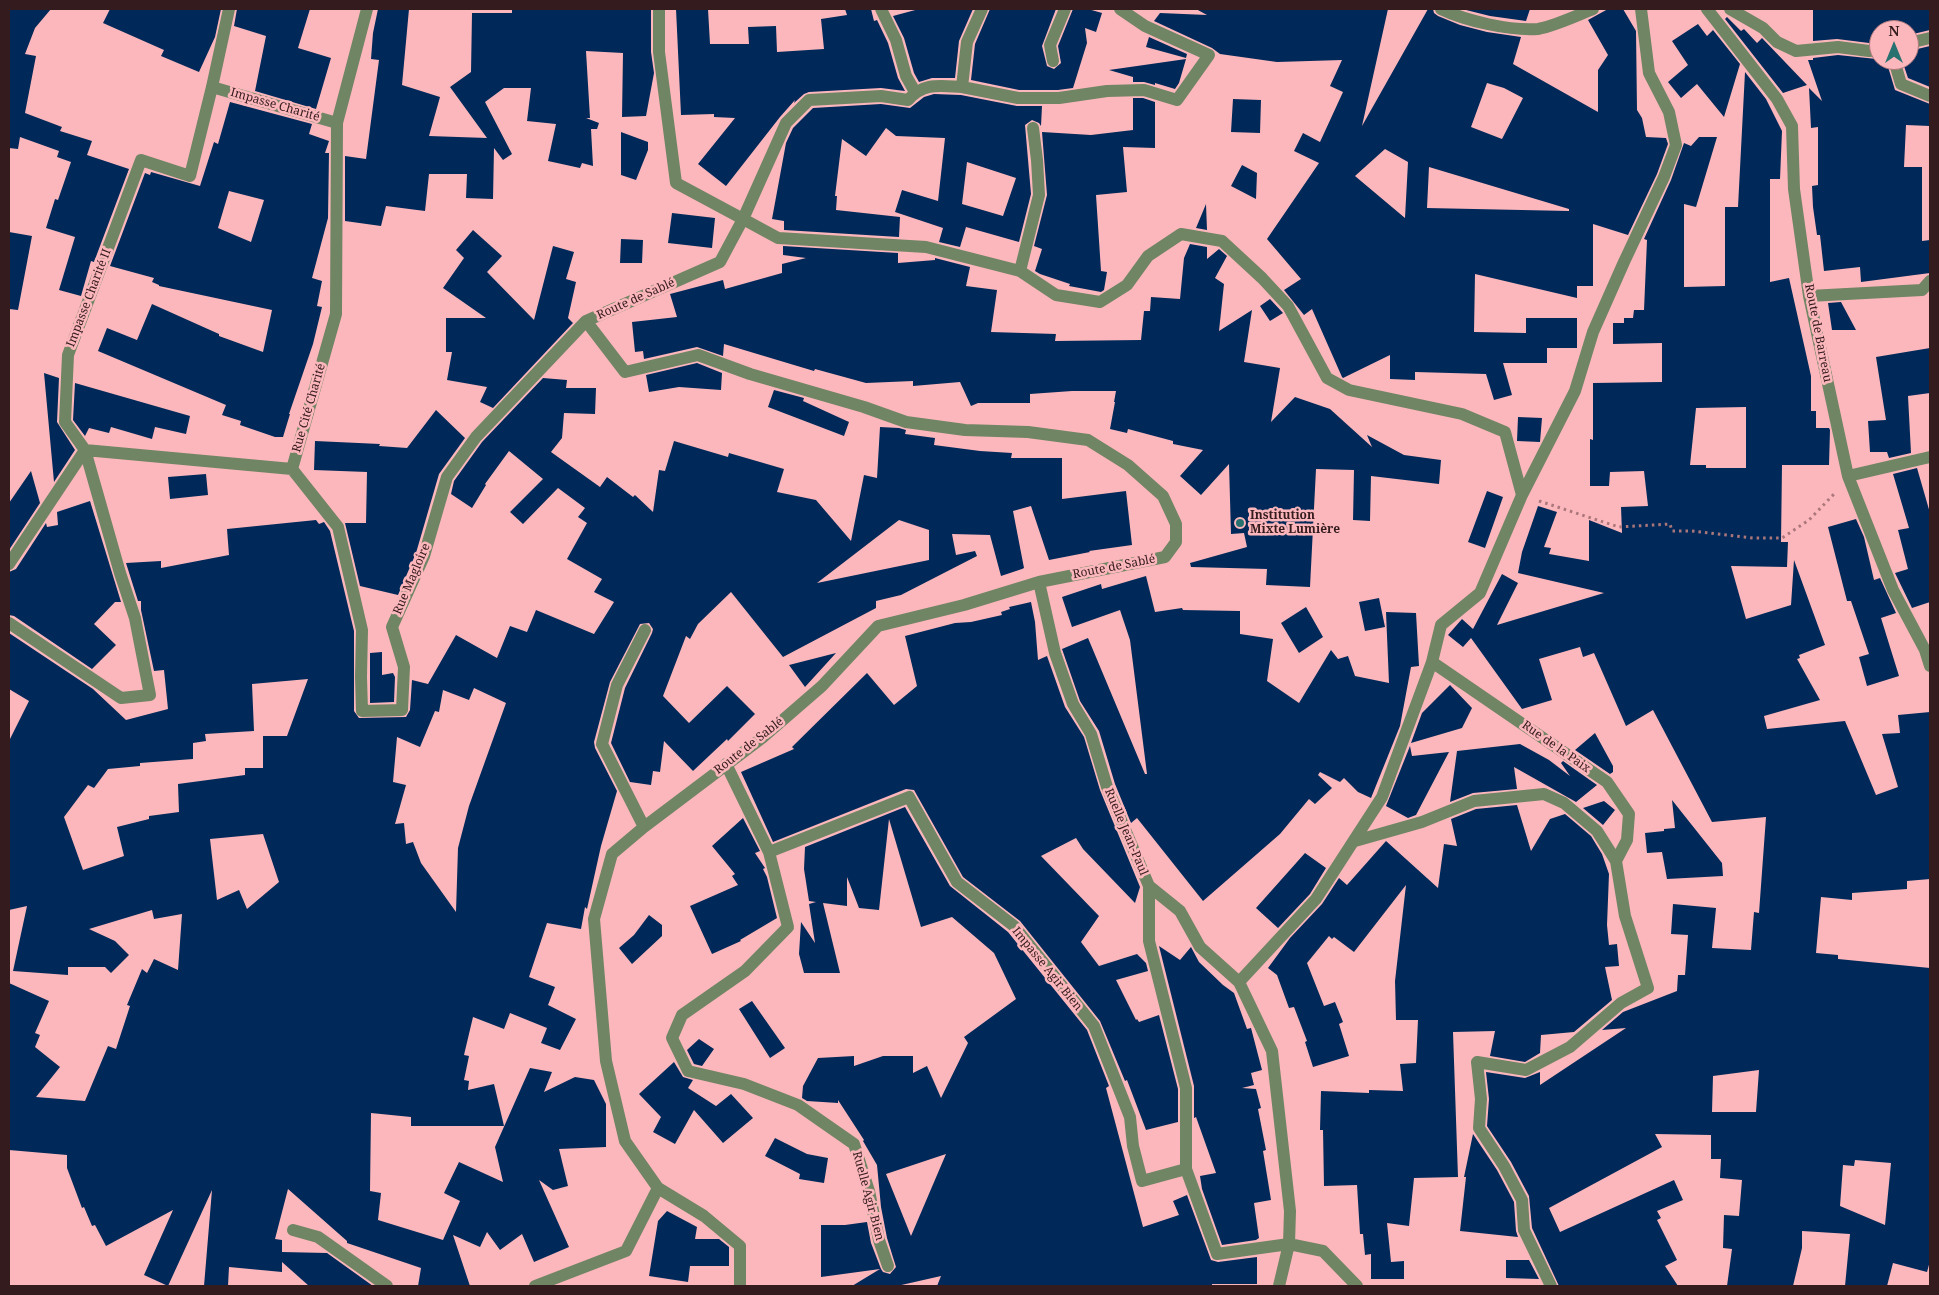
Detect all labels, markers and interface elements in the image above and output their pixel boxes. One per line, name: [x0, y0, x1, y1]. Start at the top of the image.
north arrow: [1869, 20, 1919, 70]
text: N: [1888, 21, 1900, 40]
street label: Impasse Charité: [229, 85, 321, 125]
street label: Impasse Charité II: [64, 247, 114, 349]
street label: Route de Sablé: [595, 275, 677, 323]
street label: Route de Barreau: [1801, 283, 1835, 383]
street label: Rue Cité Charité: [289, 362, 329, 454]
place label: Institution Mixte Lumière: [1250, 509, 1340, 537]
marker: Institution Mixte Lumière: [1234, 517, 1246, 529]
street label: Rue Magloire: [391, 541, 433, 617]
street label: Route de Sablé: [1071, 552, 1157, 582]
street label: Route de Sablé: [712, 715, 786, 777]
street label: Rue de la Paix: [1519, 718, 1593, 776]
street label: Ruelle Jean-Paul: [1101, 786, 1151, 878]
street label: Impasse Agir Bien: [1009, 924, 1085, 1014]
street label: Ruelle Agir Bien: [849, 1150, 887, 1242]

